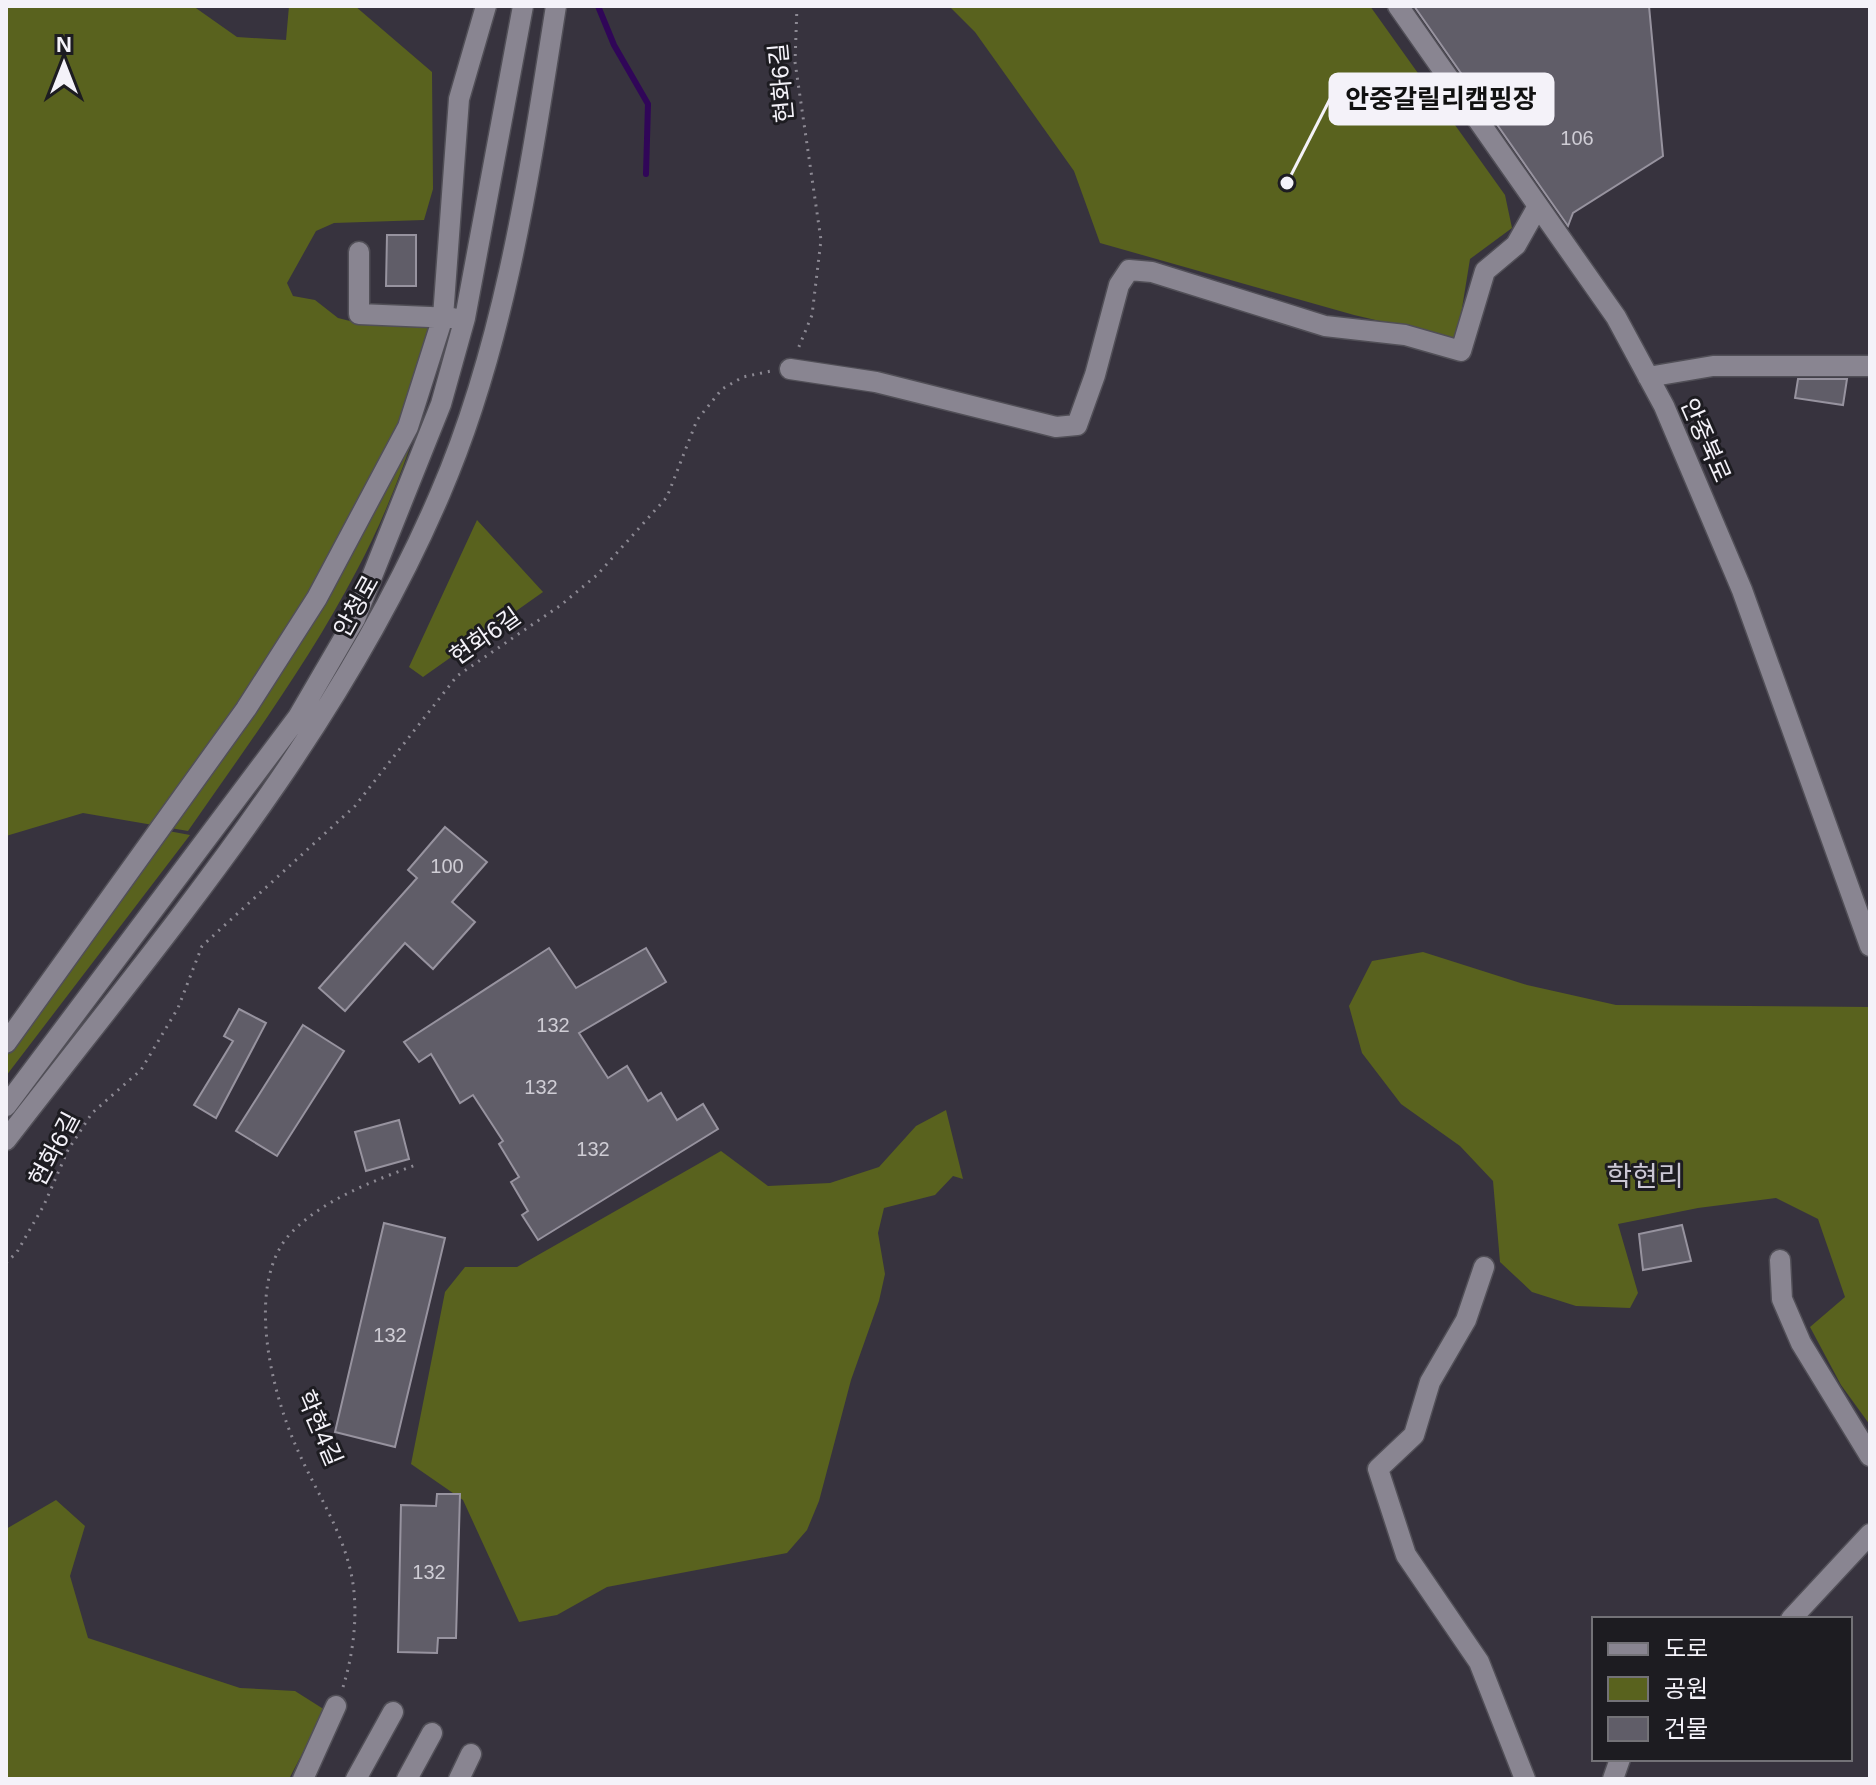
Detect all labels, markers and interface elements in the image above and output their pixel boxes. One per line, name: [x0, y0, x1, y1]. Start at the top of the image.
north arrow: [24, 24, 104, 104]
text: N: [56, 32, 72, 57]
street label: 현화6길: [764, 42, 798, 124]
callout: 안중갈릴리캠핑장: [1330, 74, 1553, 124]
text: 안중갈릴리캠핑장: [1345, 84, 1537, 114]
house number: 106: [1560, 127, 1594, 149]
street label: 안중북로: [1676, 394, 1736, 486]
street label: 안청로: [328, 570, 384, 642]
street label: 현화6길: [445, 602, 525, 670]
house number: 100: [430, 855, 464, 877]
house number: 132: [536, 1014, 570, 1036]
house number: 132: [524, 1076, 558, 1098]
street label: 현화6길: [23, 1108, 85, 1190]
house number: 132: [576, 1138, 610, 1160]
district label: 학현리: [1606, 1161, 1684, 1192]
house number: 132: [373, 1324, 407, 1346]
street label: 학현4길: [292, 1386, 348, 1470]
house number: 132: [412, 1561, 446, 1583]
legend: [1592, 1617, 1852, 1761]
text: 도로: [1664, 1635, 1708, 1662]
text: 공원: [1664, 1675, 1708, 1702]
text: 건물: [1664, 1715, 1708, 1742]

